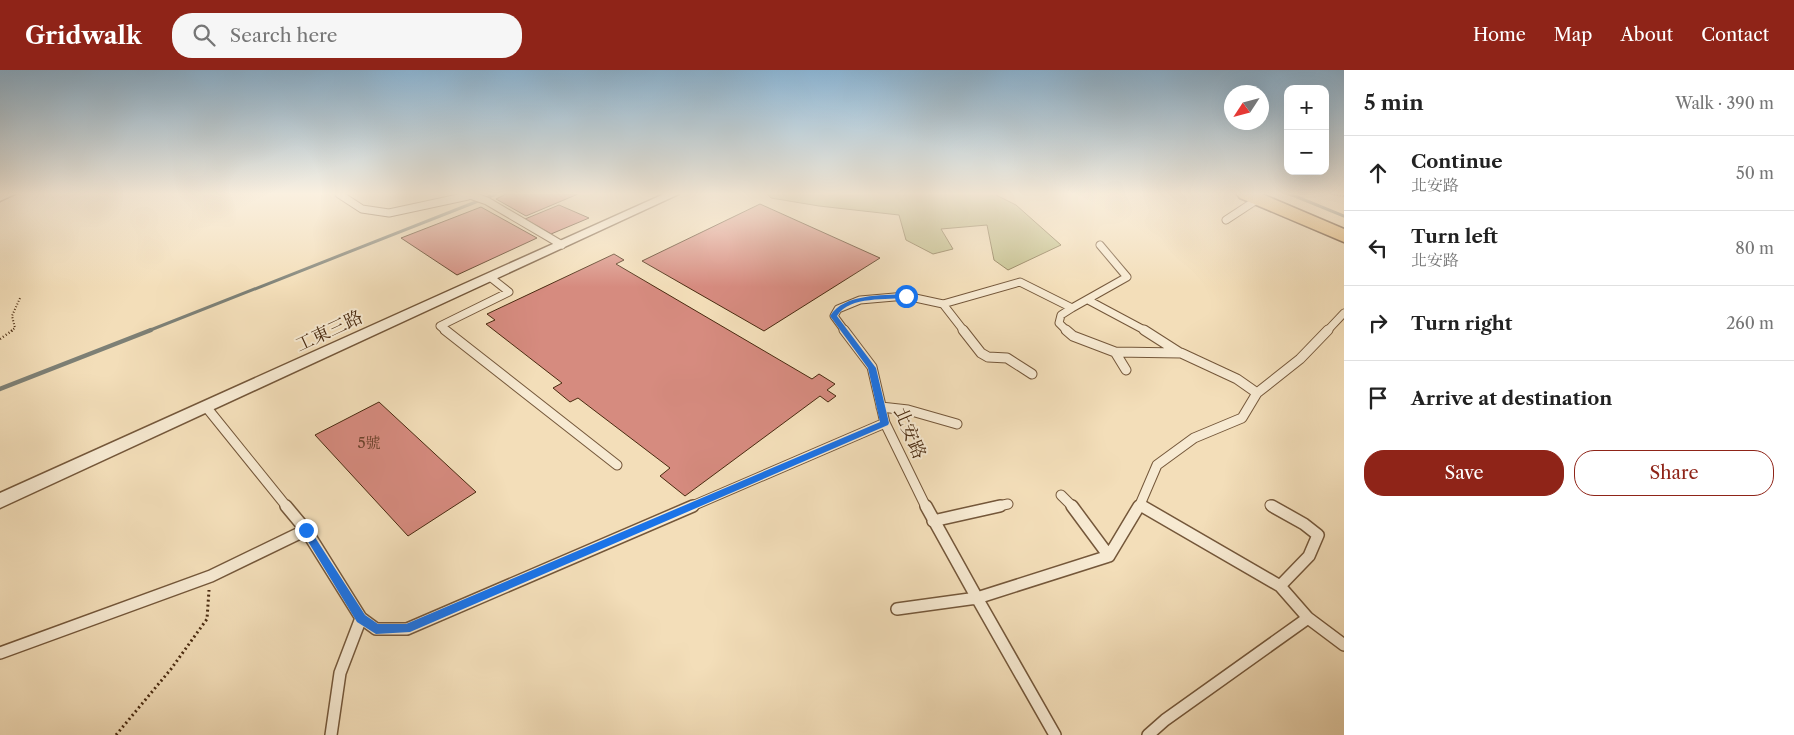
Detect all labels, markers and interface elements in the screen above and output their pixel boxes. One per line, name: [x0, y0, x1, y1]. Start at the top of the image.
search box: [172, 13, 522, 58]
text: Gridwalk: [25, 21, 142, 50]
icon: search: [190, 21, 218, 49]
text: Search here: [230, 24, 338, 47]
text: Home: [1473, 24, 1526, 46]
text: Map: [1554, 24, 1592, 46]
text: About: [1620, 24, 1673, 46]
text: Contact: [1701, 24, 1769, 46]
north arrow: [1224, 85, 1269, 130]
map controls: [1284, 85, 1329, 175]
button: +: [1284, 85, 1329, 130]
text: 5 min: [1364, 90, 1424, 115]
text: Walk · 390 m: [1675, 93, 1774, 113]
button: −: [1284, 130, 1329, 175]
text: Continue: [1411, 150, 1503, 173]
icon: ahead: [1364, 159, 1392, 187]
text: 50 m: [1736, 163, 1774, 183]
text: 北安路: [1411, 175, 1459, 195]
text: Turn left: [1411, 225, 1498, 248]
icon: left: [1364, 234, 1392, 262]
text: 80 m: [1735, 238, 1774, 258]
text: 北安路: [1411, 250, 1459, 270]
route start: [895, 285, 918, 308]
street label: 工東三路: [292, 306, 366, 356]
icon: right: [1364, 309, 1392, 337]
text: Turn right: [1411, 312, 1512, 335]
text: 260 m: [1726, 313, 1774, 333]
icon: arrive: [1364, 384, 1392, 412]
text: Arrive at destination: [1411, 387, 1612, 410]
street label: 北安路: [889, 404, 931, 462]
house number: 5號: [357, 433, 381, 452]
button: Save: [1364, 450, 1564, 496]
button: Share: [1574, 450, 1774, 496]
route end: [295, 519, 318, 542]

